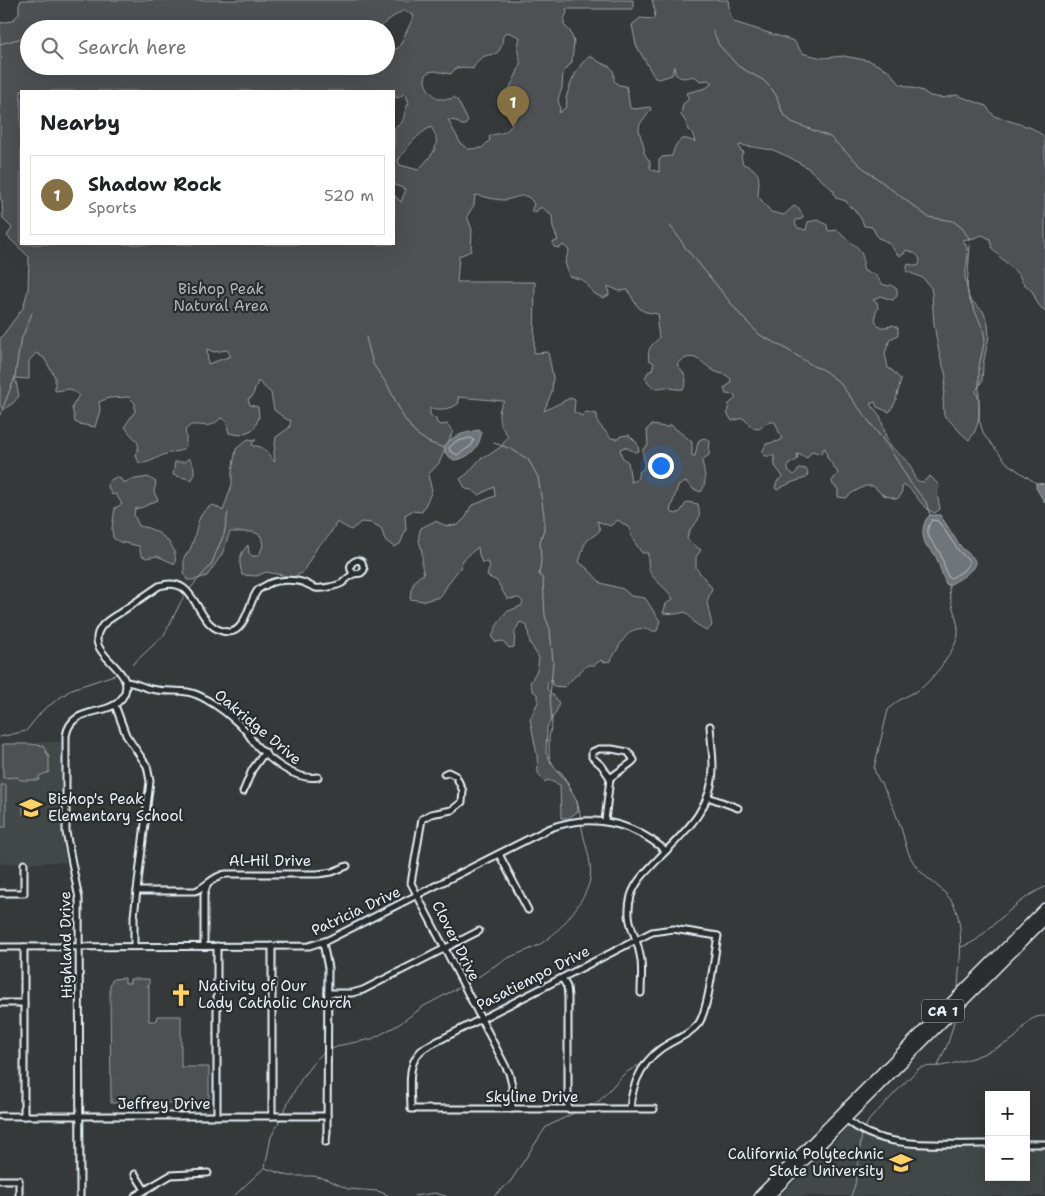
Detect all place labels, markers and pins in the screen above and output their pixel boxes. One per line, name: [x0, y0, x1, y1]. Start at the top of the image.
pin: 1: [497, 86, 529, 127]
place label: Bishop's Peak Elementary School: [48, 789, 184, 826]
school or university icon: Bishop's Peak Elementary School: [18, 795, 44, 821]
place label: Nativity of Our Lady Catholic Church: [198, 976, 352, 1013]
church icon: Nativity of Our Lady Catholic Church: [168, 982, 194, 1008]
place label: California Polytechnic State University: [728, 1144, 884, 1181]
school or university icon: California Polytechnic State University: [888, 1150, 914, 1176]

